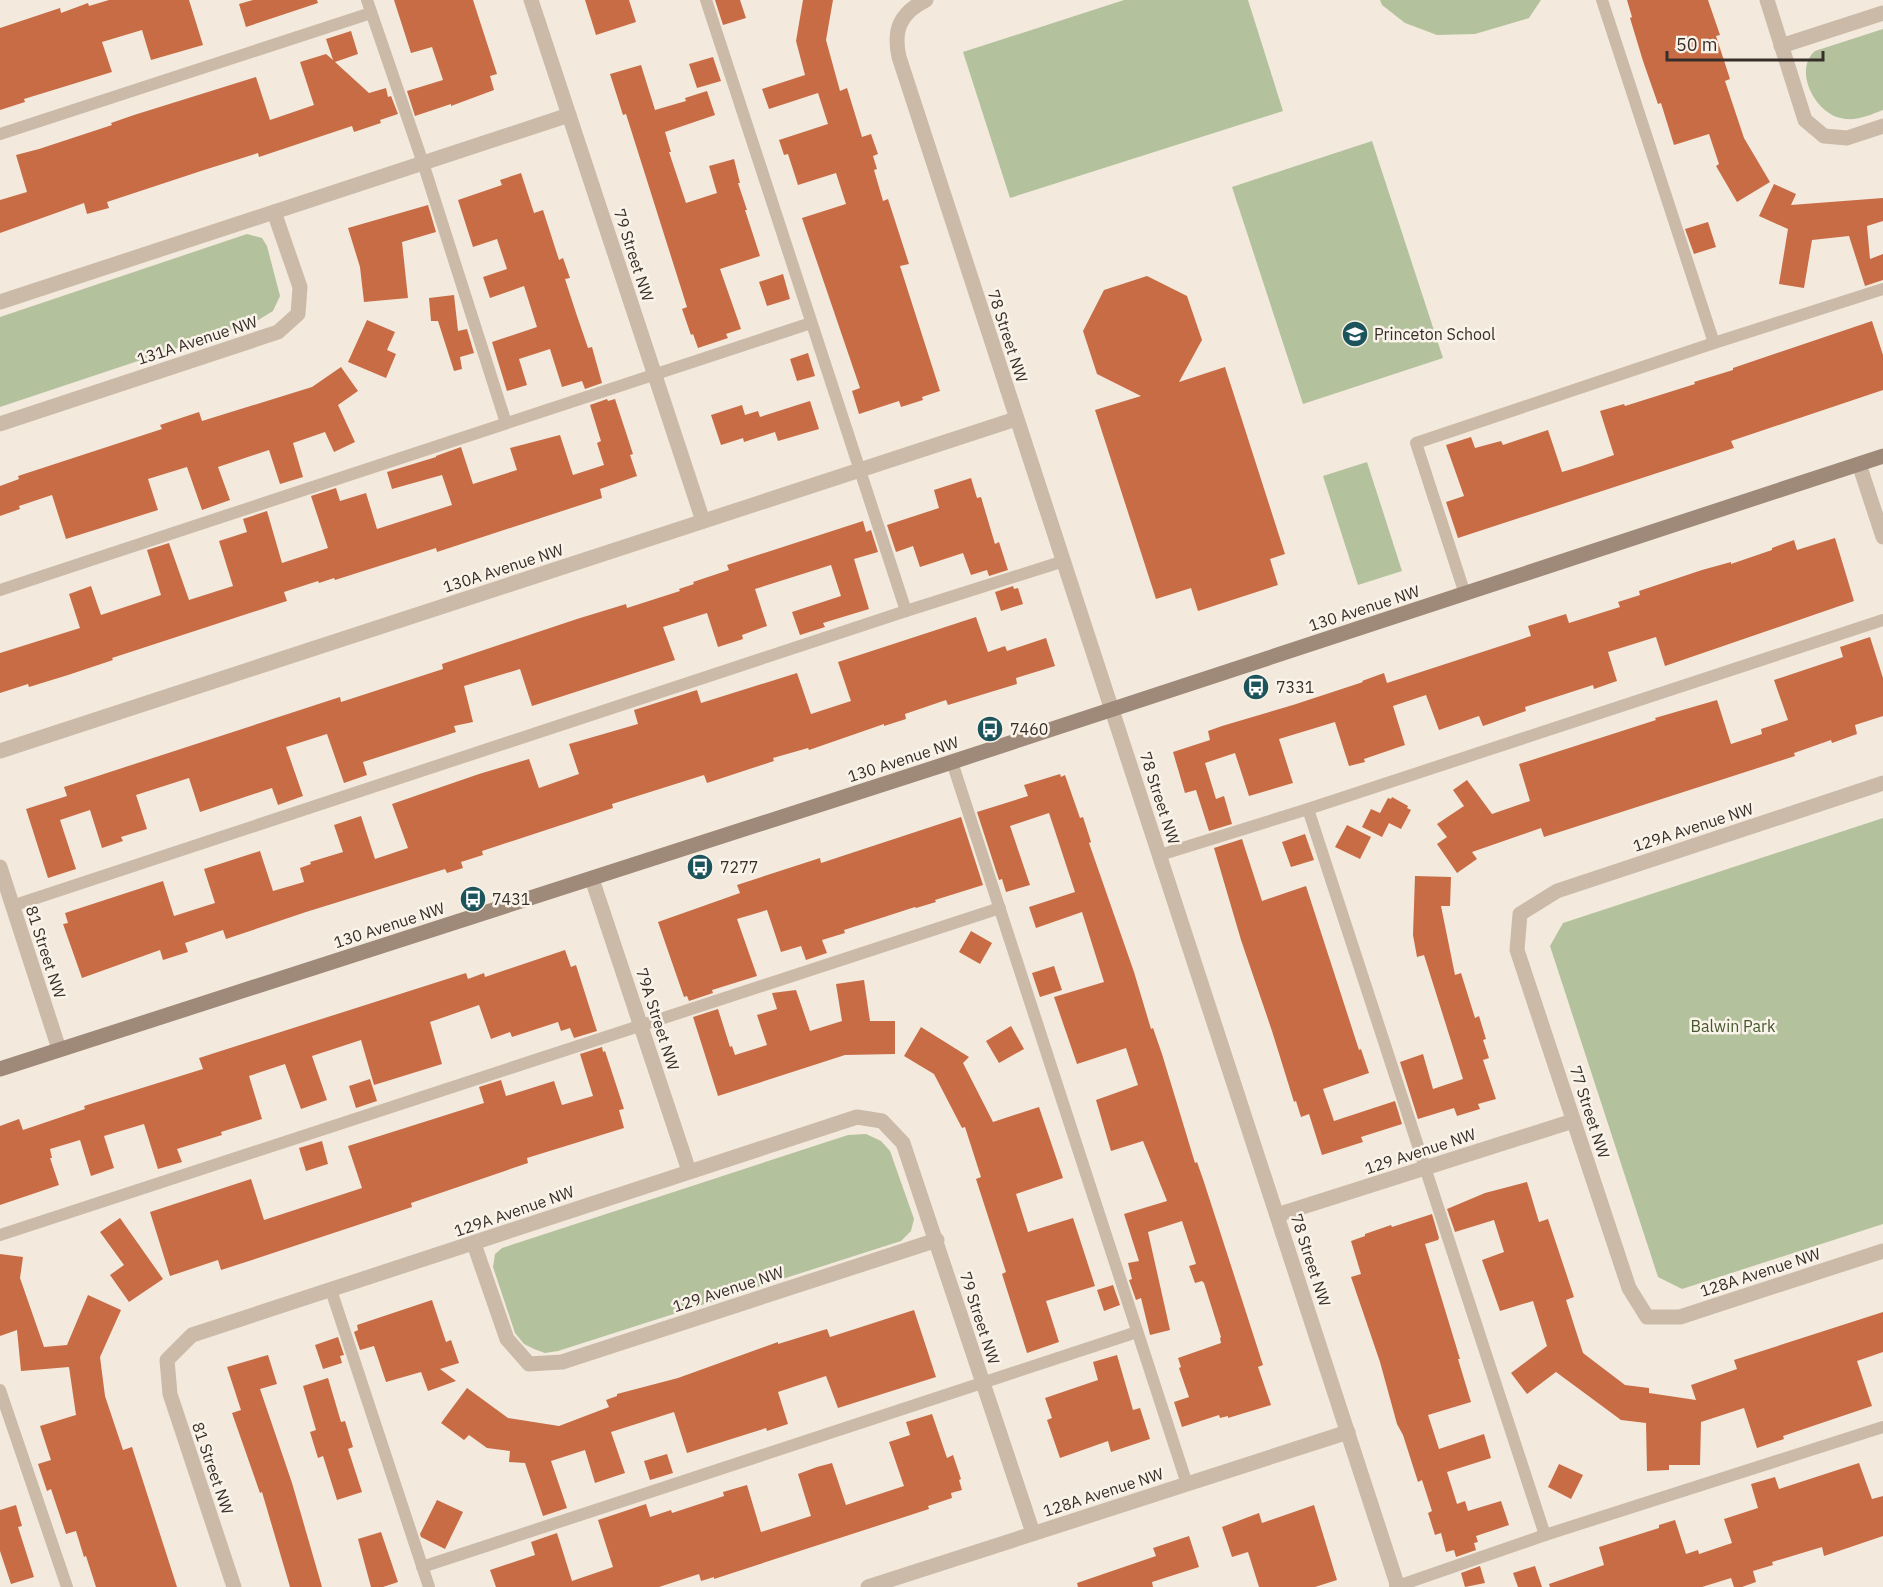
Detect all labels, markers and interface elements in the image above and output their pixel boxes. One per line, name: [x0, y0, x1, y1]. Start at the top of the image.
scale bar: [1667, 24, 1823, 62]
text: 50 m: [1676, 33, 1718, 56]
street label: 79 Street NW: [610, 206, 658, 304]
street label: 78 Street NW: [984, 287, 1032, 385]
street label: 131A Avenue NW: [134, 311, 260, 369]
school or university icon: Princeton School: [1340, 319, 1370, 349]
place label: Princeton School: [1374, 324, 1495, 344]
street label: 130A Avenue NW: [440, 539, 566, 597]
street label: 130 Avenue NW: [1306, 581, 1422, 635]
bus stop icon: 7331: [1241, 672, 1271, 702]
place label: 7331: [1276, 677, 1314, 697]
bus stop icon: 7460: [975, 714, 1005, 744]
place label: 7460: [1010, 719, 1048, 739]
street label: 130 Avenue NW: [845, 732, 961, 786]
street label: 78 Street NW: [1136, 749, 1184, 847]
street label: 129A Avenue NW: [1630, 798, 1756, 856]
bus stop icon: 7277: [685, 852, 715, 882]
place label: 7277: [720, 857, 758, 877]
bus stop icon: 7431: [458, 884, 488, 914]
place label: 7431: [492, 889, 530, 909]
street label: 130 Avenue NW: [331, 898, 447, 952]
street label: 81 Street NW: [22, 903, 70, 1001]
street label: 79A Street NW: [632, 965, 684, 1073]
park label: Balwin Park: [1691, 1016, 1776, 1036]
street label: 77 Street NW: [1566, 1063, 1614, 1161]
street label: 129 Avenue NW: [1362, 1124, 1478, 1178]
street label: 129A Avenue NW: [451, 1181, 577, 1241]
street label: 78 Street NW: [1287, 1211, 1335, 1309]
street label: 128A Avenue NW: [1697, 1243, 1823, 1301]
street label: 129 Avenue NW: [670, 1262, 786, 1316]
street label: 79 Street NW: [956, 1269, 1004, 1367]
street label: 81 Street NW: [188, 1419, 238, 1517]
street label: 128A Avenue NW: [1040, 1463, 1166, 1521]

